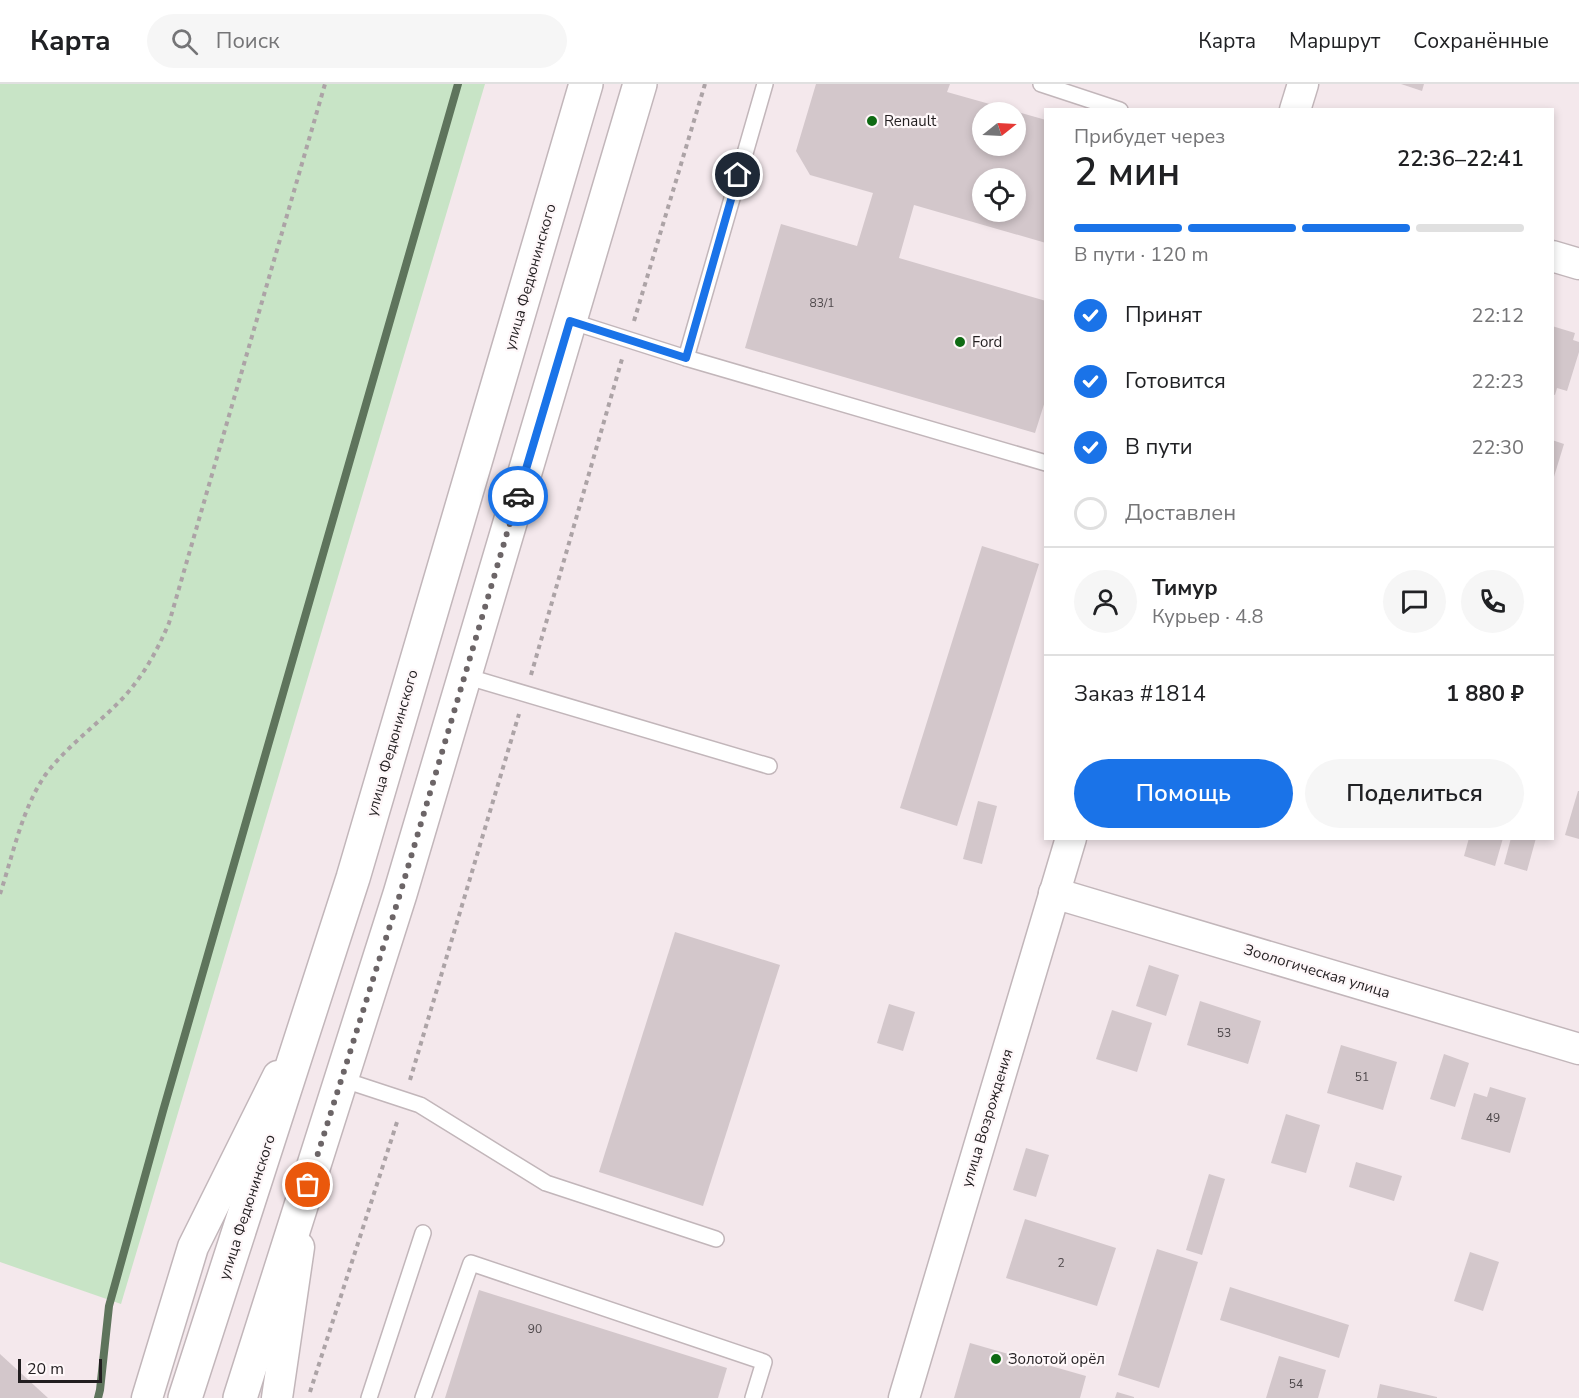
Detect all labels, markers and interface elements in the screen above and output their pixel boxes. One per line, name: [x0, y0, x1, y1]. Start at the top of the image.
search box: [147, 14, 567, 68]
text: Карта: [30, 22, 111, 60]
icon: search: [168, 25, 201, 58]
text: Поиск: [216, 26, 280, 56]
text: Карта: [1198, 27, 1256, 55]
text: Маршрут: [1289, 27, 1380, 55]
text: Сохранённые: [1413, 27, 1549, 55]
north arrow: [972, 102, 1026, 156]
map controls: [972, 102, 1026, 222]
place label: Renault: [884, 111, 937, 131]
marker: Renault: [865, 114, 879, 128]
text: Прибудет через: [1074, 123, 1225, 150]
text: 22:36–22:41: [1397, 144, 1524, 174]
text: 2 мин: [1074, 146, 1180, 199]
pin: [712, 149, 763, 200]
icon: home: [721, 158, 754, 191]
button: locate: [972, 168, 1026, 222]
street label: улица Федюнинского: [499, 201, 561, 353]
text: В пути · 120 m: [1074, 241, 1209, 268]
house number: 83/1: [810, 295, 835, 311]
icon: check: [1074, 299, 1107, 332]
text: Принят: [1125, 300, 1202, 330]
text: 22:12: [1471, 302, 1524, 329]
place label: Ford: [972, 332, 1002, 352]
marker: Ford: [953, 335, 967, 349]
icon: check: [1074, 365, 1107, 398]
text: Готовится: [1125, 366, 1226, 396]
text: 22:23: [1471, 368, 1524, 395]
icon: check: [1074, 431, 1107, 464]
text: В пути: [1125, 432, 1193, 462]
text: 22:30: [1471, 434, 1524, 461]
courier: [488, 466, 548, 526]
icon: car: [502, 480, 535, 513]
text: Доставлен: [1125, 498, 1236, 528]
button: person: [1074, 570, 1137, 633]
button: chat: [1383, 570, 1446, 633]
button: phone: [1461, 570, 1524, 633]
text: Тимур: [1152, 573, 1218, 603]
text: Курьер · 4.8: [1152, 603, 1264, 630]
street label: улица Федюнинского: [361, 667, 423, 819]
text: Заказ #1814: [1074, 679, 1206, 709]
text: 1 880 ₽: [1446, 679, 1524, 709]
button: Помощь: [1074, 759, 1293, 828]
button: Поделиться: [1305, 759, 1524, 828]
street label: Зоологическая улица: [1241, 939, 1393, 1003]
house number: 53: [1217, 1025, 1231, 1041]
street label: улица Возрождения: [956, 1046, 1018, 1190]
house number: 51: [1355, 1069, 1369, 1085]
house number: 49: [1486, 1110, 1500, 1126]
street label: улица Федюнинского: [214, 1132, 280, 1282]
pin: [282, 1159, 333, 1210]
icon: bag: [291, 1168, 324, 1201]
house number: 2: [1057, 1255, 1065, 1271]
house number: 90: [528, 1321, 542, 1337]
place label: Золотой орёл: [1008, 1349, 1105, 1369]
marker: Золотой орёл: [989, 1352, 1003, 1366]
scale bar: [18, 1356, 102, 1384]
text: 20 m: [27, 1358, 64, 1380]
house number: 54: [1289, 1376, 1303, 1392]

